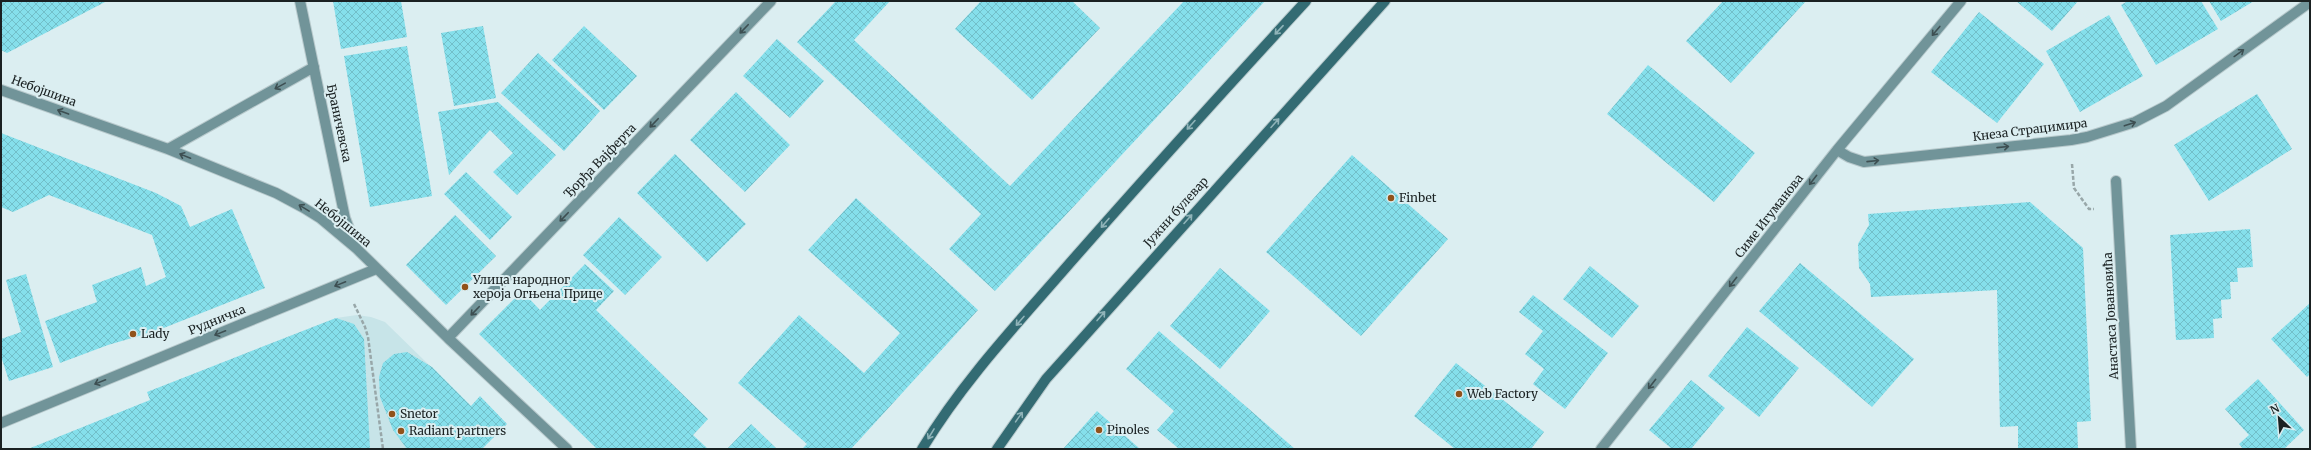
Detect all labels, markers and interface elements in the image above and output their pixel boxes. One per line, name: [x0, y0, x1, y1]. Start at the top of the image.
one-way arrow: [739, 24, 749, 34]
one-way arrow: [1275, 25, 1284, 35]
one-way arrow: [1931, 26, 1940, 36]
one-way arrow: [2233, 49, 2244, 57]
street label: Небојшина: [10, 72, 79, 109]
street label: Браничевска: [324, 82, 355, 164]
one-way arrow: [274, 83, 286, 91]
one-way arrow: [57, 107, 69, 115]
street label: Кнеза Страцимира: [1972, 115, 2089, 144]
one-way arrow: [650, 118, 659, 128]
one-way arrow: [1270, 118, 1279, 128]
one-way arrow: [2124, 119, 2136, 127]
street label: Ђорђа Вајферта: [560, 120, 639, 201]
one-way arrow: [1187, 120, 1196, 131]
one-way arrow: [1996, 143, 2009, 151]
one-way arrow: [180, 152, 192, 160]
one-way arrow: [1866, 158, 1879, 165]
street label: Симе Игуманова: [1731, 170, 1806, 261]
street label: Јужни булевар: [1139, 173, 1211, 251]
one-way arrow: [1809, 175, 1818, 186]
place label: Finbet: [1399, 190, 1437, 205]
marker: Finbet: [1386, 193, 1396, 203]
street label: Небојшина: [312, 195, 375, 250]
one-way arrow: [299, 204, 310, 212]
one-way arrow: [560, 212, 569, 222]
one-way arrow: [1183, 214, 1192, 224]
one-way arrow: [1101, 217, 1110, 228]
street label: Анастаса Јовановића: [2100, 251, 2121, 381]
place label: Улица народног хероја Огњена Прице: [472, 272, 602, 301]
one-way arrow: [1728, 277, 1737, 288]
one-way arrow: [335, 280, 347, 288]
marker: Улица народног хероја Огњена Прице: [460, 282, 470, 292]
street label: Рудничка: [186, 301, 248, 338]
one-way arrow: [470, 306, 479, 316]
one-way arrow: [1096, 310, 1105, 321]
one-way arrow: [1015, 315, 1024, 326]
place label: Lady: [141, 326, 169, 341]
marker: Lady: [128, 329, 138, 339]
one-way arrow: [215, 330, 227, 337]
one-way arrow: [94, 379, 106, 387]
one-way arrow: [1648, 379, 1656, 390]
place label: Web Factory: [1466, 386, 1538, 401]
marker: Web Factory: [1454, 389, 1464, 399]
north arrow: [2259, 398, 2299, 438]
text: N: [2268, 401, 2282, 417]
place label: Snetor: [400, 406, 439, 421]
marker: Snetor: [387, 409, 397, 419]
one-way arrow: [1015, 411, 1023, 422]
place label: Pinoles: [1107, 422, 1149, 437]
place label: Radiant partners: [409, 423, 506, 438]
marker: Pinoles: [1094, 425, 1104, 435]
marker: Radiant partners: [396, 426, 406, 436]
one-way arrow: [927, 428, 935, 440]

